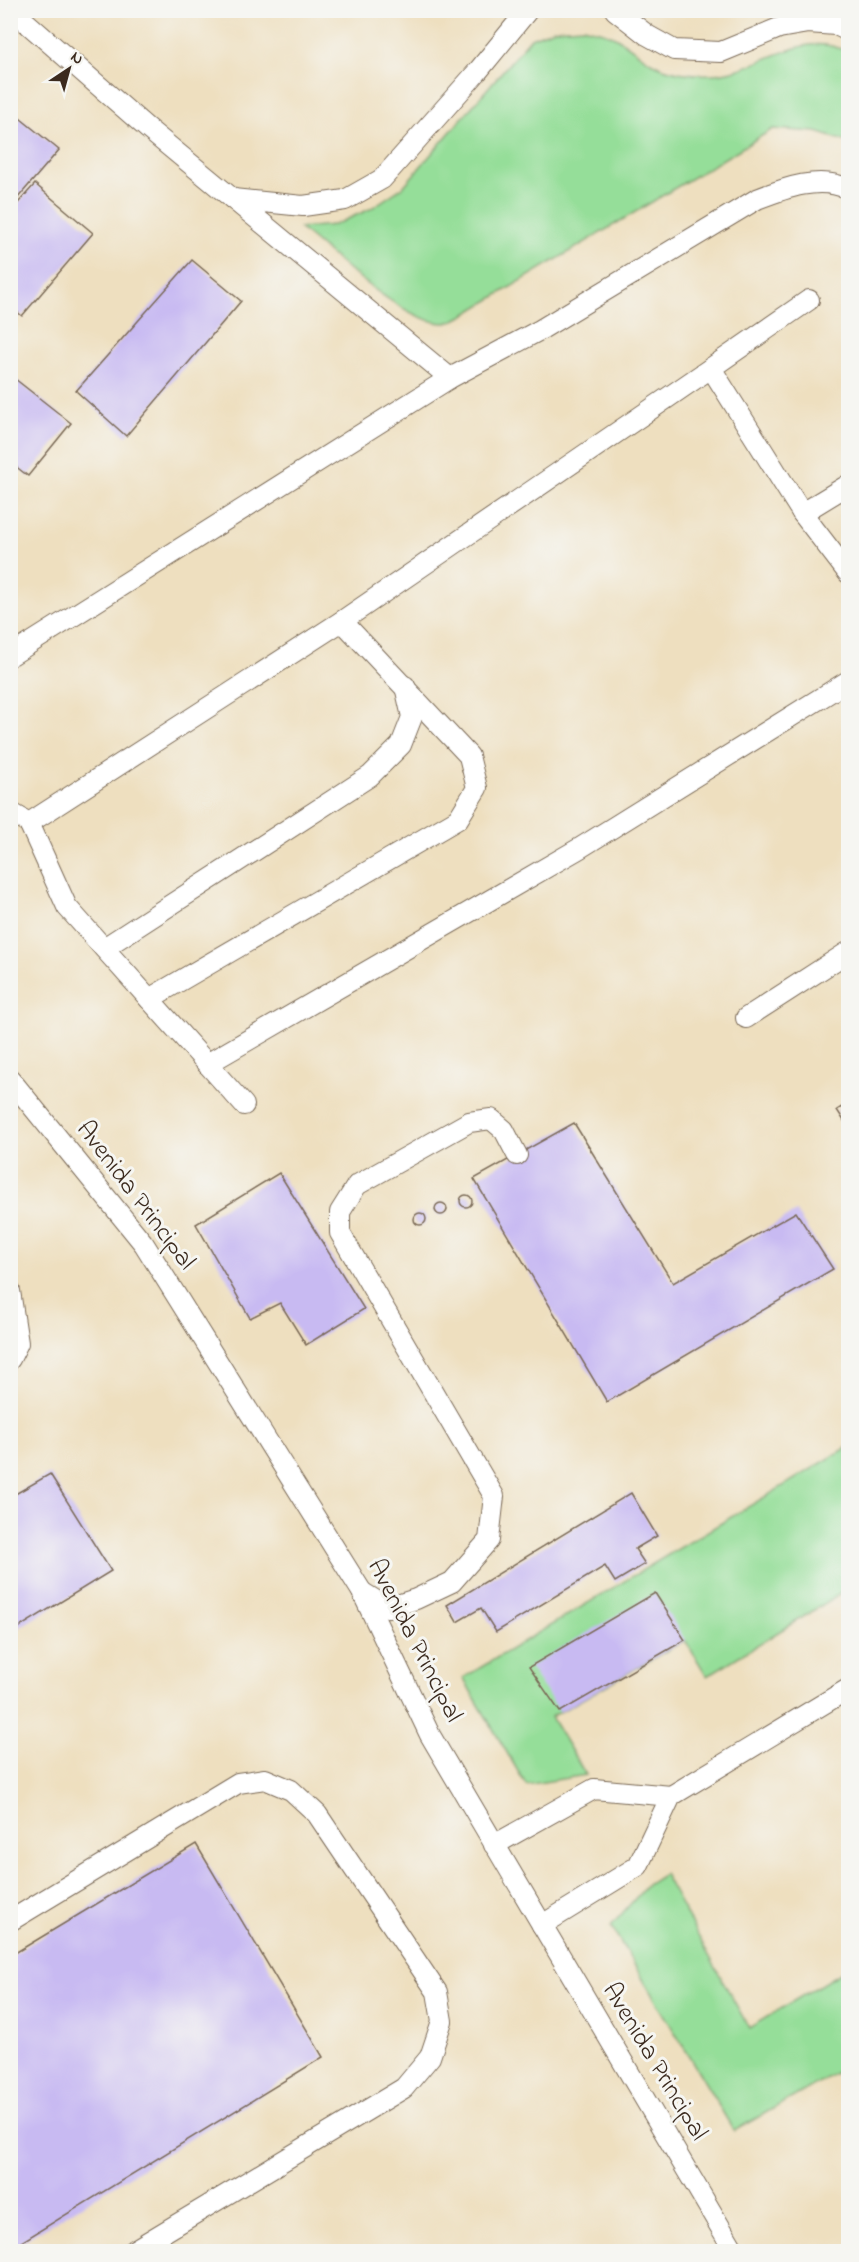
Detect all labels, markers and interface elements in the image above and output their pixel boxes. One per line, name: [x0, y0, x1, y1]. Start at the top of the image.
north arrow: [39, 39, 99, 99]
text: N: [65, 46, 88, 71]
street label: Avenida Principal: [66, 1113, 204, 1279]
street label: Avenida Principal: [356, 1553, 472, 1729]
street label: Avenida Principal: [592, 1976, 716, 2148]

